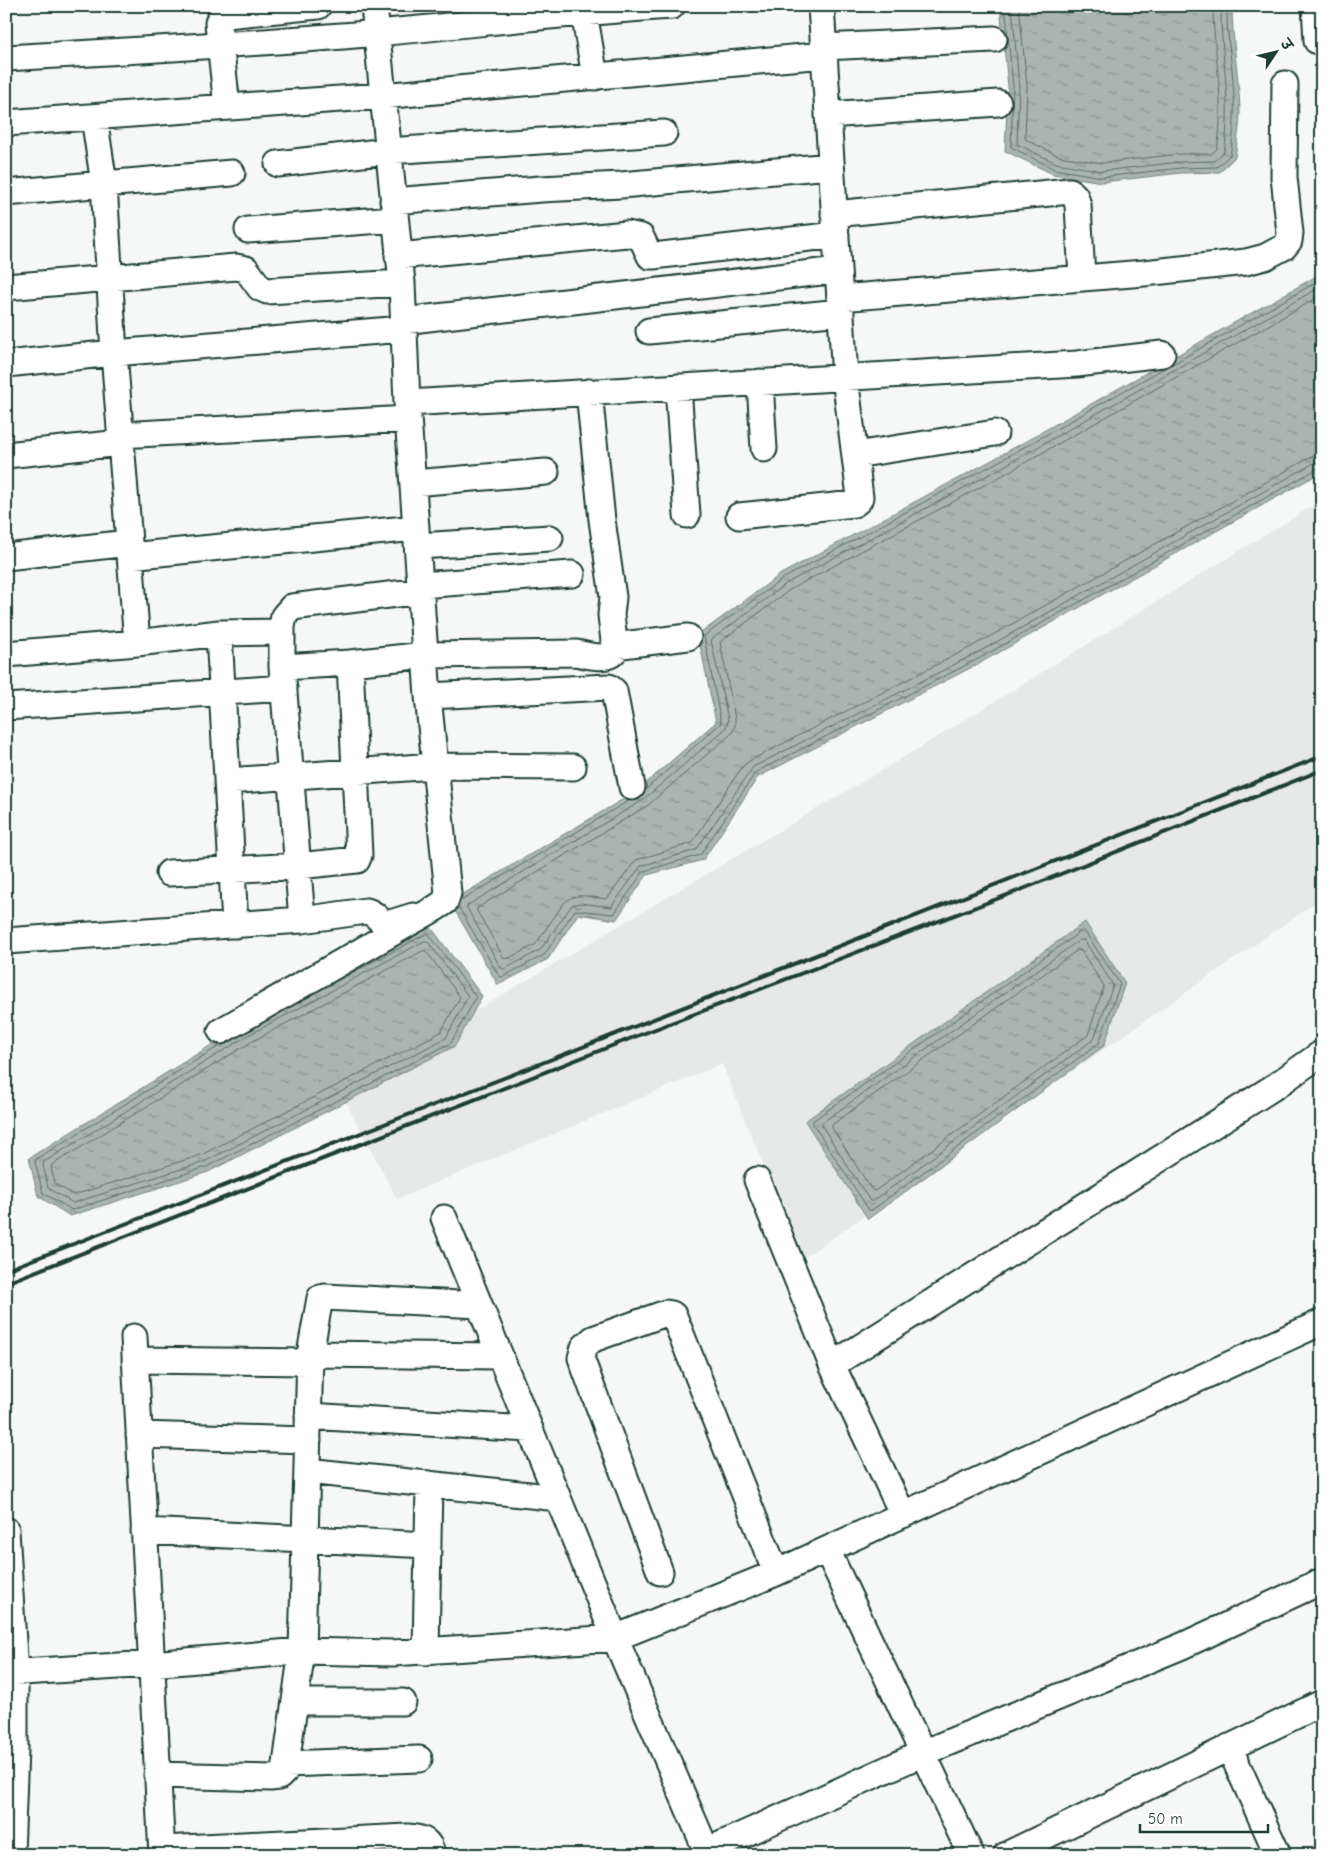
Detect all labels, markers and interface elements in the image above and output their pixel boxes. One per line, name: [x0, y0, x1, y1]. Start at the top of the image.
north arrow: [1250, 28, 1300, 78]
text: उ: [1275, 34, 1297, 55]
scale bar: [1140, 1801, 1268, 1833]
text: 50 m: [1148, 1810, 1183, 1828]

